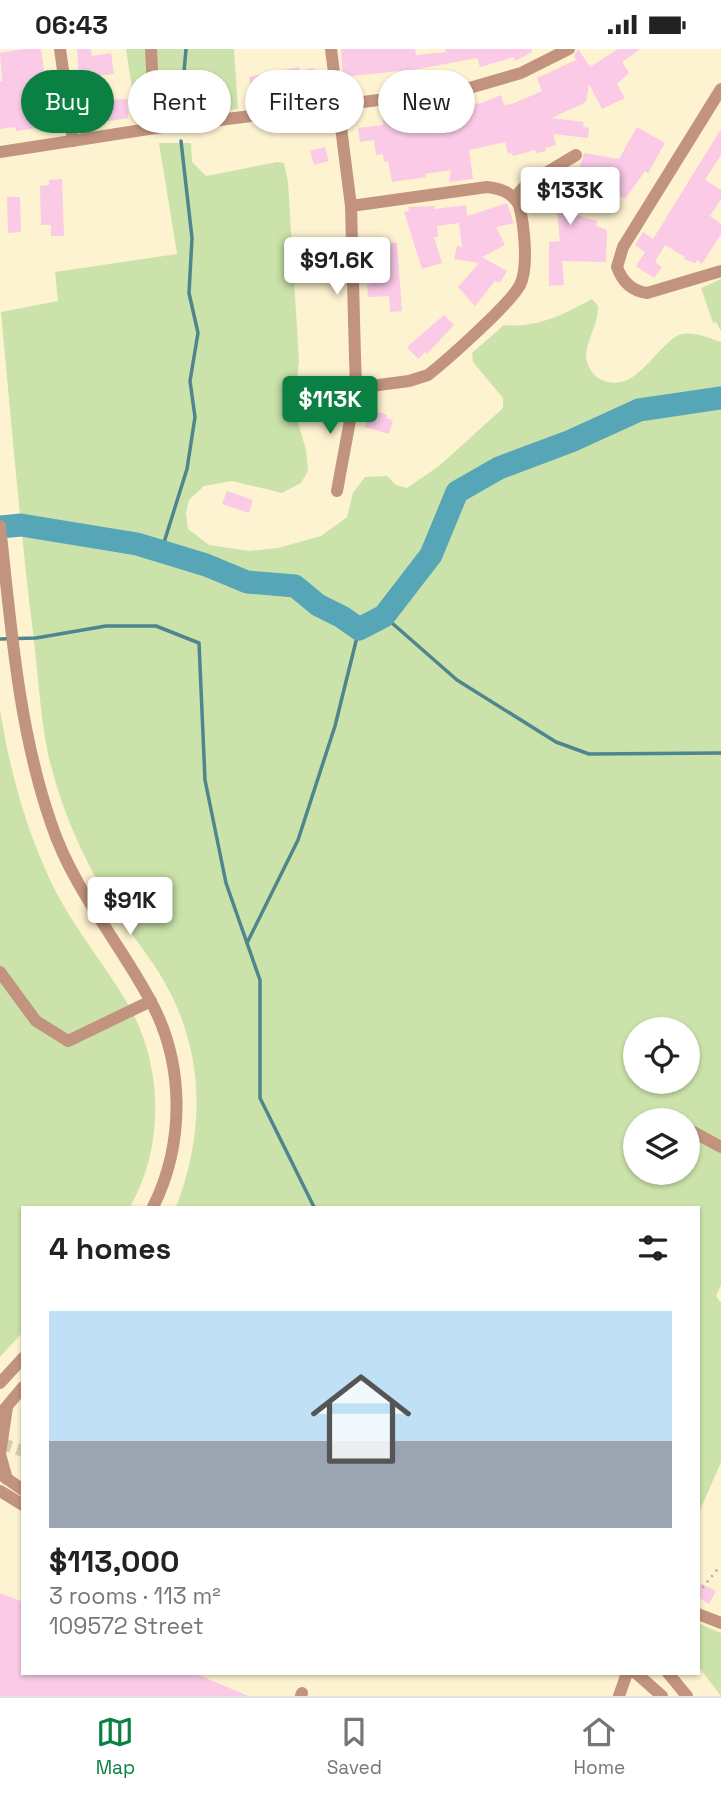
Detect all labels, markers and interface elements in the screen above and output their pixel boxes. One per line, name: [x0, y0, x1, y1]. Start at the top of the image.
text: 06:43: [35, 8, 108, 42]
chip: Buy: [21, 70, 114, 133]
chip: Rent: [128, 70, 231, 133]
chip: Filters: [245, 70, 364, 133]
chip: New: [378, 70, 475, 133]
pin: $133K: [521, 167, 619, 227]
text: $133K: [537, 175, 603, 205]
pin: $91.6K: [280, 237, 394, 297]
text: $91.6K: [300, 245, 374, 275]
pin: $113K: [281, 377, 379, 436]
text: $113K: [298, 384, 362, 414]
pin: $91K: [89, 877, 171, 937]
text: $91K: [104, 885, 156, 915]
map controls: [623, 1017, 700, 1185]
button: locate: [623, 1017, 700, 1094]
button: layers: [623, 1108, 700, 1185]
text: 4 homes: [49, 1229, 171, 1268]
icon: filters: [634, 1229, 672, 1267]
icon: home: [298, 1356, 424, 1482]
text: $113,000: [49, 1542, 179, 1581]
text: 3 rooms · 113 m²: [49, 1581, 221, 1611]
text: 109572 Street: [49, 1611, 204, 1641]
tab: Map: [96, 1713, 135, 1780]
tab: Saved: [327, 1713, 382, 1780]
tab: Home: [573, 1713, 625, 1780]

